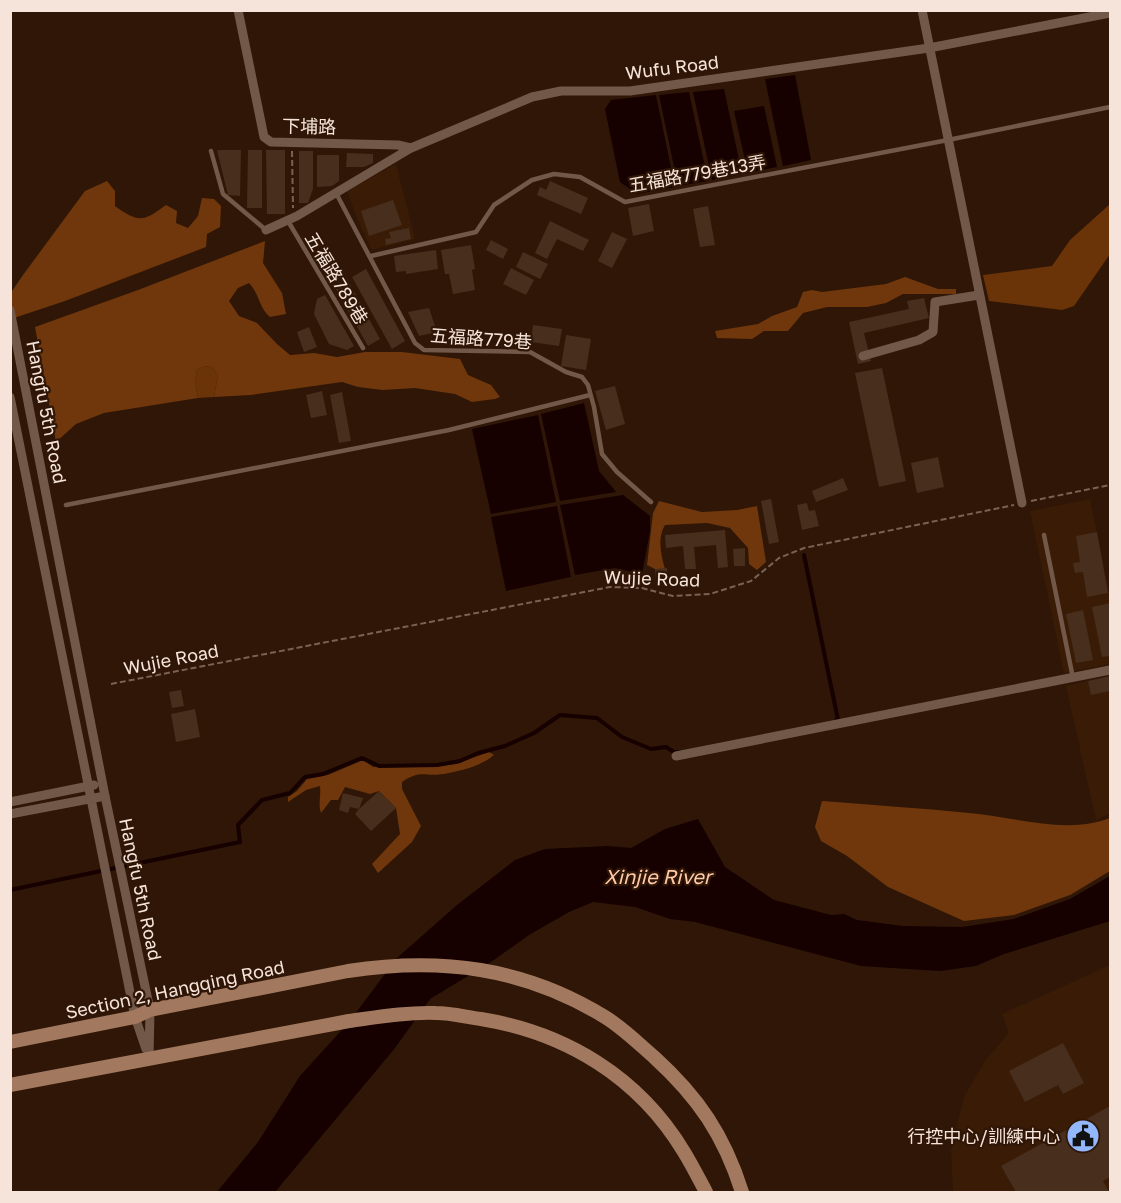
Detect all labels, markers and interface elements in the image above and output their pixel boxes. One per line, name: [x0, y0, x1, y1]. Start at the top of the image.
street label: Wufu Road: [624, 50, 720, 84]
street label: 下埔路: [282, 115, 336, 137]
street label: 五福路779巷13弄: [627, 150, 767, 196]
street label: 五福路789巷: [301, 228, 373, 328]
street label: 五福路779巷: [429, 323, 533, 353]
street label: Hangfu 5th Road: [22, 339, 72, 485]
street label: Wujie Road: [603, 565, 701, 591]
street label: Wujie Road: [122, 639, 220, 679]
street label: Hangfu 5th Road: [115, 816, 167, 962]
water label: Xinjie River: [604, 864, 715, 889]
street label: Section 2, Hangqing Road: [64, 955, 286, 1023]
public building icon: 行控中心/訓練中心: [1065, 1118, 1101, 1154]
place label: 行控中心/訓練中心: [907, 1125, 1060, 1147]

